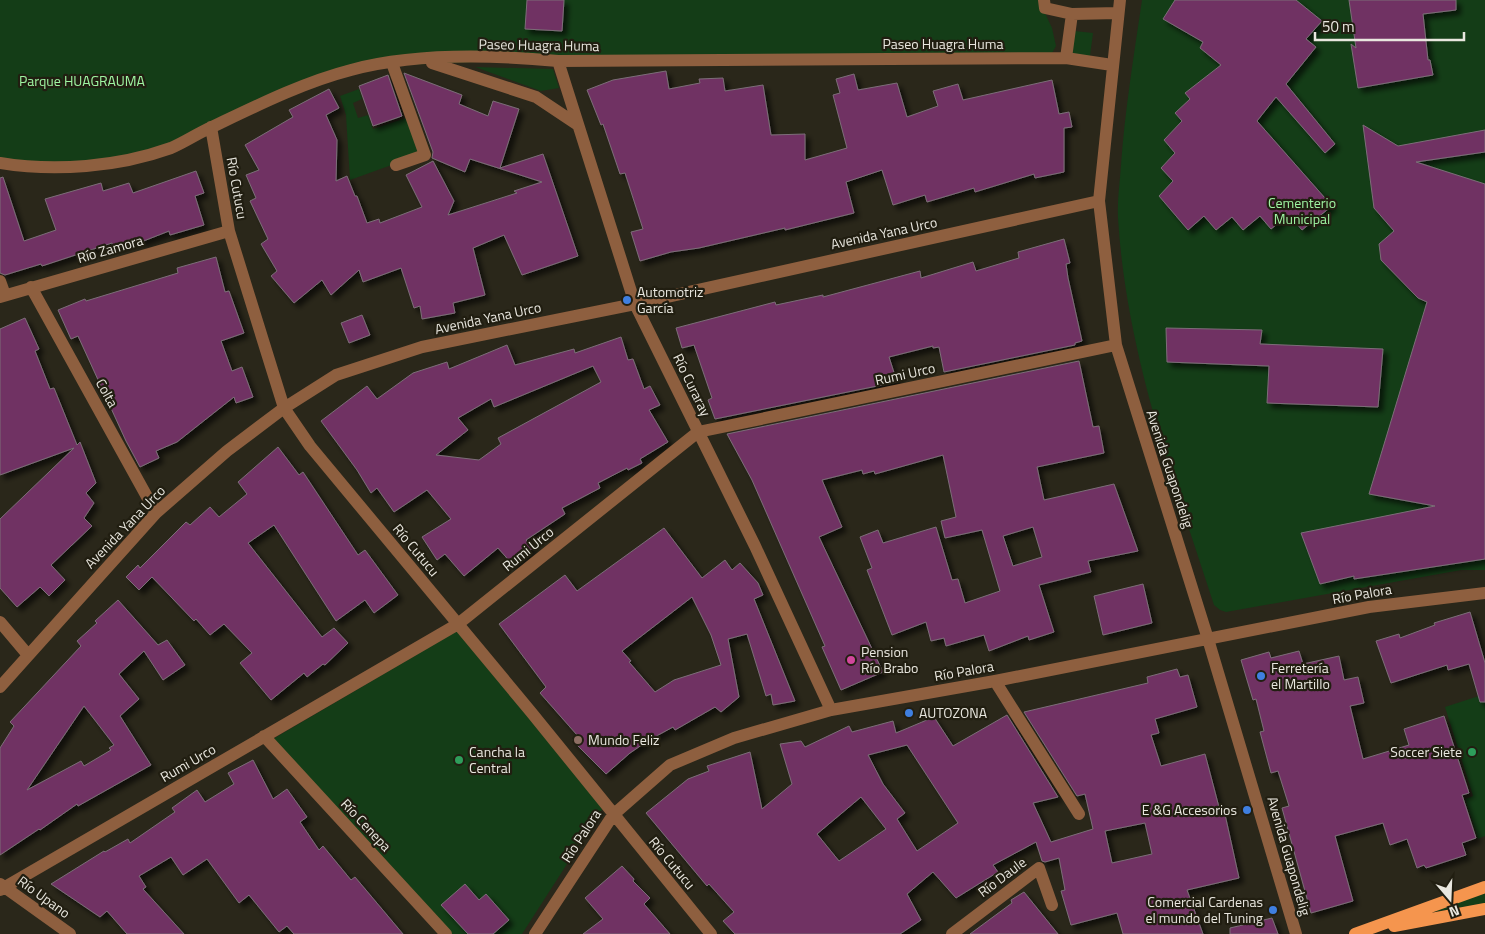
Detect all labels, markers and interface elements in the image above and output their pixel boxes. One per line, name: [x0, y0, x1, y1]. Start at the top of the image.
scale bar: [1315, 10, 1464, 42]
text: 50 m: [1322, 15, 1355, 38]
street label: Paseo Huagra Huma: [478, 33, 600, 56]
street label: Paseo Huagra Huma: [883, 33, 1003, 54]
park label: Parque HUAGRAUMA: [19, 70, 146, 91]
street label: Río Cutucu: [222, 155, 253, 221]
park label: Cementerio Municipal: [1268, 192, 1336, 229]
street label: Avenida Yana Urco: [829, 211, 939, 254]
street label: Río Zamora: [74, 229, 145, 268]
place label: Automotriz García: [637, 281, 703, 318]
marker: Automotriz García: [621, 294, 633, 306]
street label: Avenida Yana Urco: [433, 296, 543, 339]
street label: Río Curaray: [668, 350, 717, 420]
street label: Rumi Urco: [873, 357, 937, 390]
street label: Colta: [91, 375, 124, 411]
street label: Avenida Guapondelig: [1141, 407, 1199, 531]
street label: Avenida Yana Urco: [79, 480, 170, 573]
street label: Río Cutucu: [388, 519, 445, 581]
street label: Rumi Urco: [497, 521, 558, 576]
street label: Río Palora: [1331, 578, 1393, 609]
place label: Pension Río Brabo: [861, 641, 918, 678]
marker: Pension Río Brabo: [845, 654, 857, 666]
street label: Río Palora: [933, 655, 995, 686]
place label: Ferretería el Martillo: [1271, 657, 1330, 694]
marker: Ferretería el Martillo: [1255, 670, 1267, 682]
place label: AUTOZONA: [919, 702, 988, 723]
marker: AUTOZONA: [903, 707, 915, 719]
place label: Mundo Feliz: [588, 729, 659, 750]
marker: Mundo Feliz: [572, 734, 584, 746]
street label: Rumi Urco: [156, 738, 219, 787]
place label: Cancha la Central: [469, 741, 525, 778]
place label: Soccer Siete: [1390, 741, 1462, 762]
marker: Soccer Siete: [1466, 746, 1478, 758]
marker: Cancha la Central: [453, 754, 465, 766]
street label: Río Cenepa: [336, 793, 396, 856]
street label: Avenida Guapondelig: [1262, 794, 1317, 918]
place label: E &G Accesorios: [1142, 799, 1237, 820]
marker: E &G Accesorios: [1241, 804, 1253, 816]
street label: Río Palora: [555, 805, 606, 867]
street label: Río Cutucu: [644, 832, 701, 894]
street label: Río Daule: [973, 851, 1030, 902]
street label: Río Upano: [14, 870, 75, 923]
north arrow: [1425, 874, 1475, 924]
place label: Comercial Cardenas el mundo del Tuning: [1145, 891, 1263, 928]
text: N: [1446, 900, 1462, 923]
marker: Comercial Cardenas el mundo del Tuning: [1267, 904, 1279, 916]

